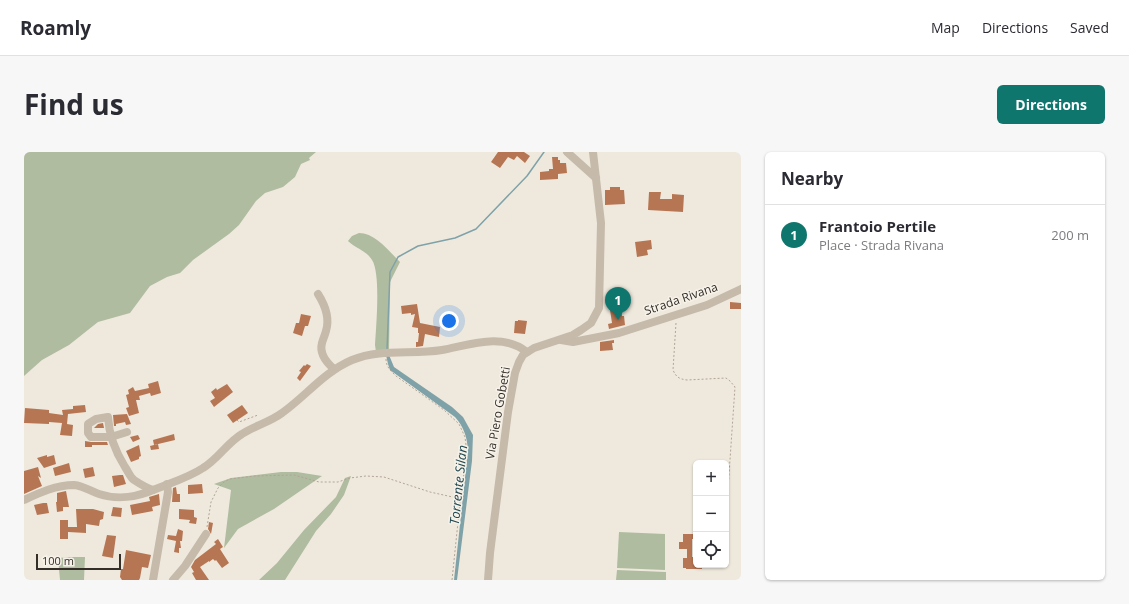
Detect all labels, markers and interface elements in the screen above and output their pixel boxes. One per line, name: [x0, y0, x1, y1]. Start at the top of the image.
text: Roamly: [20, 15, 91, 41]
text: Map: [931, 18, 960, 37]
text: Directions: [982, 18, 1048, 37]
text: Saved: [1070, 18, 1109, 37]
text: Find us: [24, 85, 124, 123]
button: Directions: [997, 85, 1105, 124]
text: Nearby: [781, 167, 843, 190]
text: Frantoio Pertile: [819, 216, 936, 236]
text: 1: [790, 226, 798, 244]
text: 200 m: [1051, 226, 1089, 244]
text: Place · Strada Rivana: [819, 236, 944, 254]
street label: Strada Rivana: [642, 278, 720, 319]
pin: 1: [605, 287, 631, 320]
your location: [439, 311, 459, 331]
street label: Via Piero Gobetti: [481, 365, 514, 461]
water label: Torrente Silan: [445, 444, 471, 526]
map controls: [693, 460, 729, 568]
button: +: [693, 460, 729, 496]
button: −: [693, 496, 729, 532]
button: locate: [693, 532, 729, 568]
scale bar: [36, 552, 121, 571]
text: 100 m: [42, 553, 74, 568]

